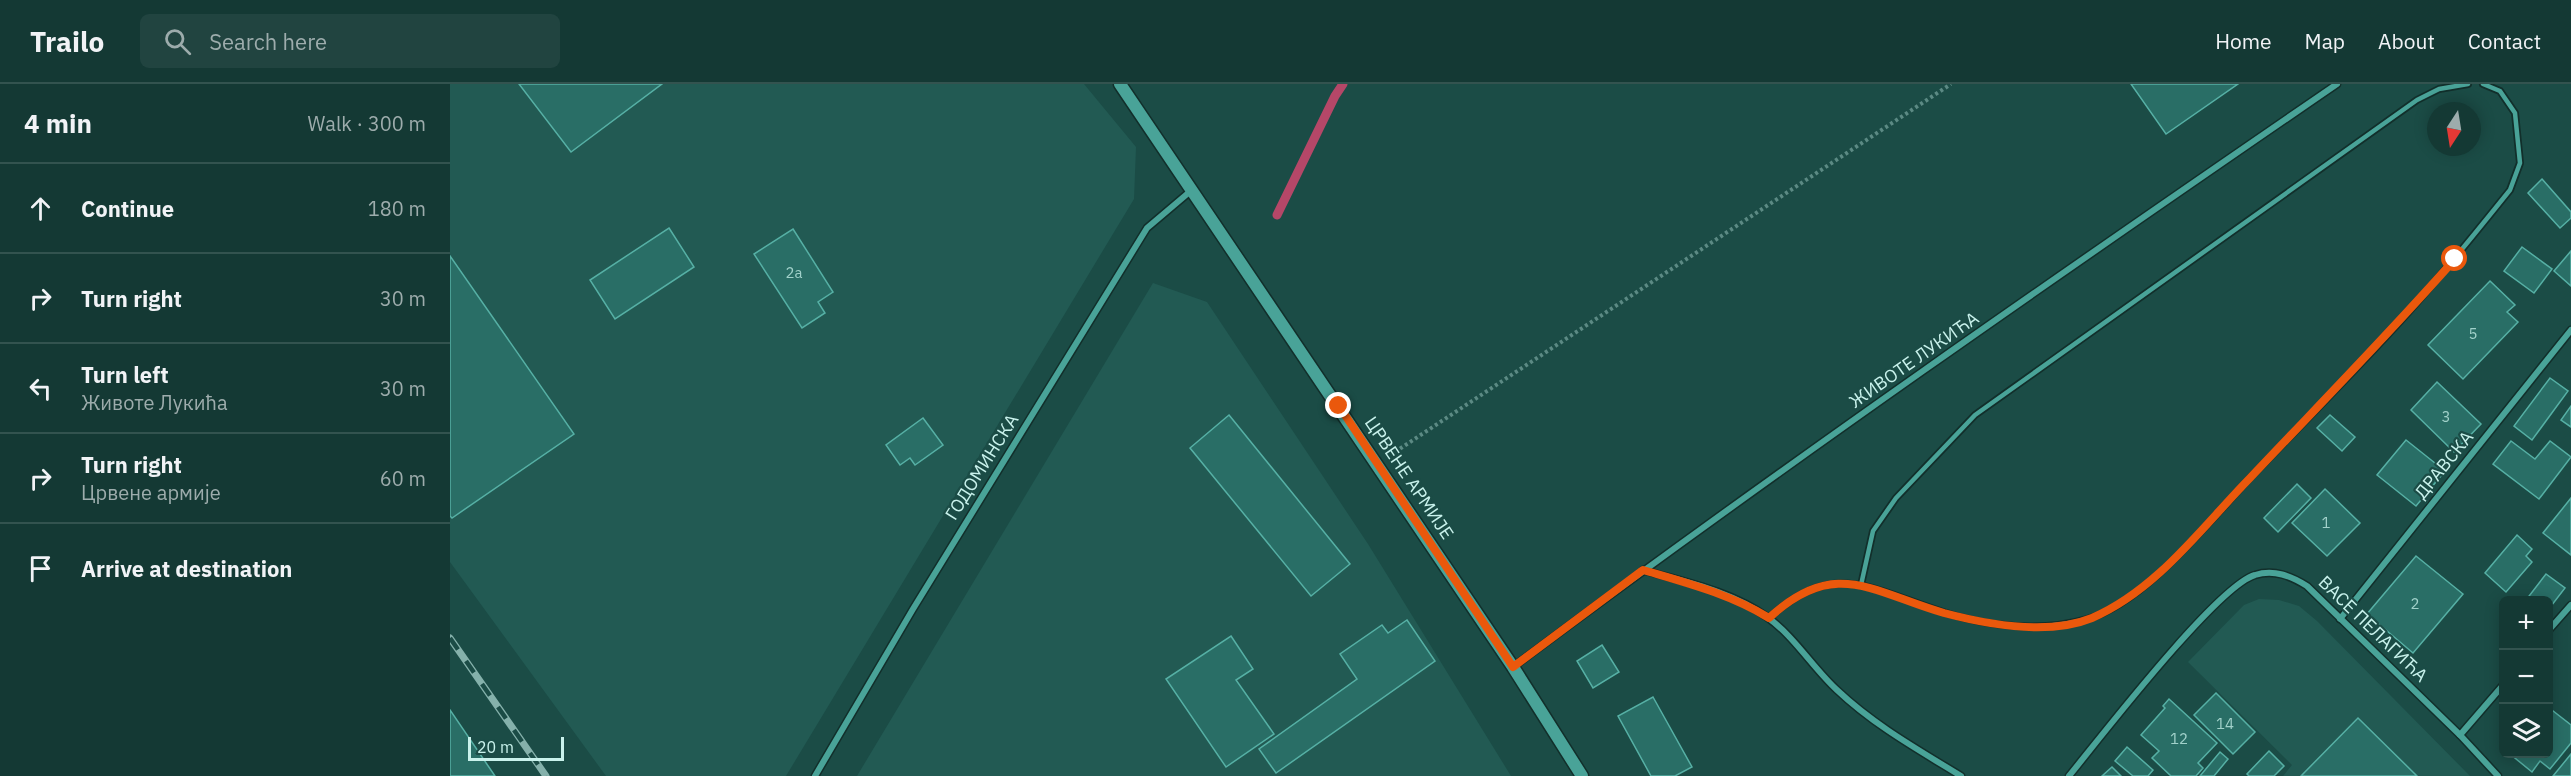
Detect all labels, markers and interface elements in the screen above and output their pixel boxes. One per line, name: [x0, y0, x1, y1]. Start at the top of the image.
search box: [140, 14, 560, 68]
text: Trailo: [30, 23, 104, 60]
icon: search: [161, 25, 194, 58]
text: Search here: [209, 27, 327, 56]
text: Home: [2215, 27, 2272, 55]
text: Map: [2305, 27, 2345, 55]
text: About: [2378, 27, 2435, 55]
text: Contact: [2468, 27, 2541, 55]
north arrow: [2427, 102, 2481, 156]
text: 4 min: [24, 106, 92, 140]
text: Walk · 300 m: [308, 110, 426, 137]
icon: ahead: [24, 192, 57, 225]
text: Continue: [81, 194, 174, 223]
text: 180 m: [368, 195, 426, 222]
route start: [2441, 245, 2467, 271]
house number: 2a: [785, 263, 803, 282]
icon: right: [24, 282, 57, 315]
text: Turn right: [81, 284, 182, 313]
text: 30 m: [380, 285, 426, 312]
street label: ЖИВОТЕ ЛУКИЋА: [1844, 306, 1983, 413]
house number: 5: [2468, 324, 2478, 343]
text: Turn left: [81, 360, 169, 389]
icon: left: [24, 372, 57, 405]
text: 30 m: [380, 375, 426, 402]
text: Животе Лукића: [81, 389, 228, 416]
route end: [1325, 392, 1351, 418]
house number: 3: [2441, 407, 2451, 426]
street label: ГОДОМИНСКА: [940, 409, 1024, 524]
street label: ЦРВЕНЕ АРМИЈЕ: [1360, 412, 1459, 544]
street label: ДРАВСКА: [2409, 426, 2478, 503]
text: Turn right: [81, 450, 182, 479]
icon: right: [24, 462, 57, 495]
text: 60 m: [380, 465, 426, 492]
text: Црвене армије: [81, 479, 221, 506]
house number: 1: [2321, 513, 2331, 532]
icon: arrive: [24, 552, 57, 585]
text: Arrive at destination: [81, 554, 292, 583]
street label: ВАСЕ ПЕЛАГИЋА: [2314, 571, 2433, 687]
house number: 2: [2410, 594, 2420, 613]
map controls: [2499, 596, 2553, 758]
button: +: [2499, 596, 2553, 650]
button: −: [2499, 650, 2553, 704]
button: layers: [2499, 704, 2553, 758]
house number: 14: [2216, 714, 2234, 733]
house number: 12: [2170, 729, 2188, 748]
scale bar: [468, 734, 564, 762]
text: 20 m: [477, 737, 514, 757]

